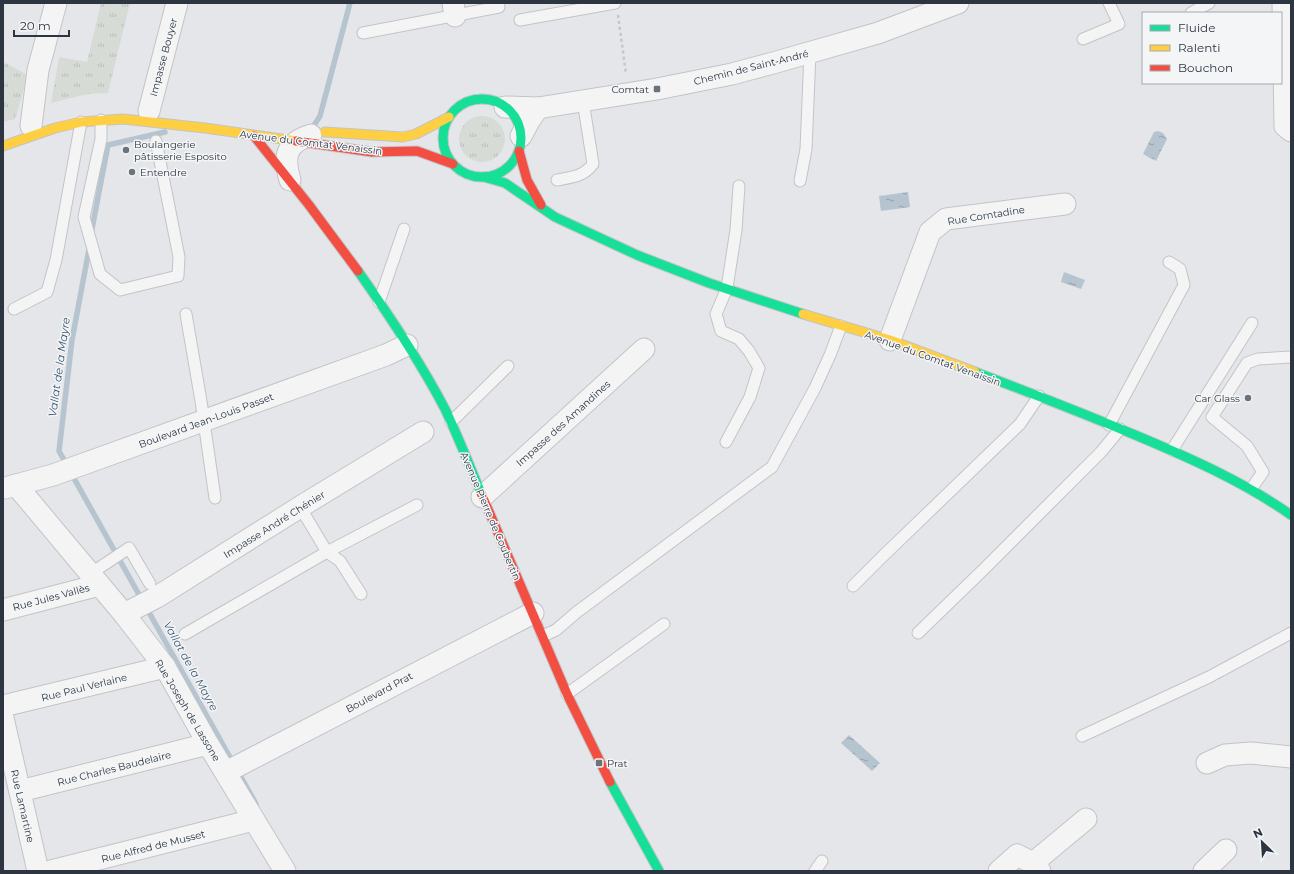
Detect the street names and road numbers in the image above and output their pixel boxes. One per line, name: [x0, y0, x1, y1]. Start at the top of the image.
street label: Impasse Bouyer: [147, 17, 180, 98]
street label: Chemin de Saint-André: [692, 47, 810, 88]
street label: Avenue du Comtat Venaissin: [239, 127, 383, 158]
street label: Rue Comtadine: [946, 203, 1026, 228]
street label: Avenue du Comtat Venaissin: [863, 328, 1003, 389]
street label: Impasse des Amandines: [513, 377, 613, 469]
street label: Boulevard Jean-Louis Passet: [137, 390, 275, 451]
street label: Avenue Pierre de Coubertin: [457, 450, 524, 582]
street label: Impasse André Chénier: [221, 488, 327, 561]
street label: Rue Jules Vallès: [11, 581, 91, 614]
street label: Rue Joseph de Lassone: [152, 657, 223, 764]
street label: Boulevard Prat: [343, 669, 415, 716]
street label: Rue Paul Verlaine: [40, 671, 128, 704]
street label: Rue Charles Baudelaire: [56, 748, 172, 789]
street label: Rue Lamartine: [8, 768, 37, 844]
street label: Rue Alfred de Musset: [100, 827, 206, 866]

